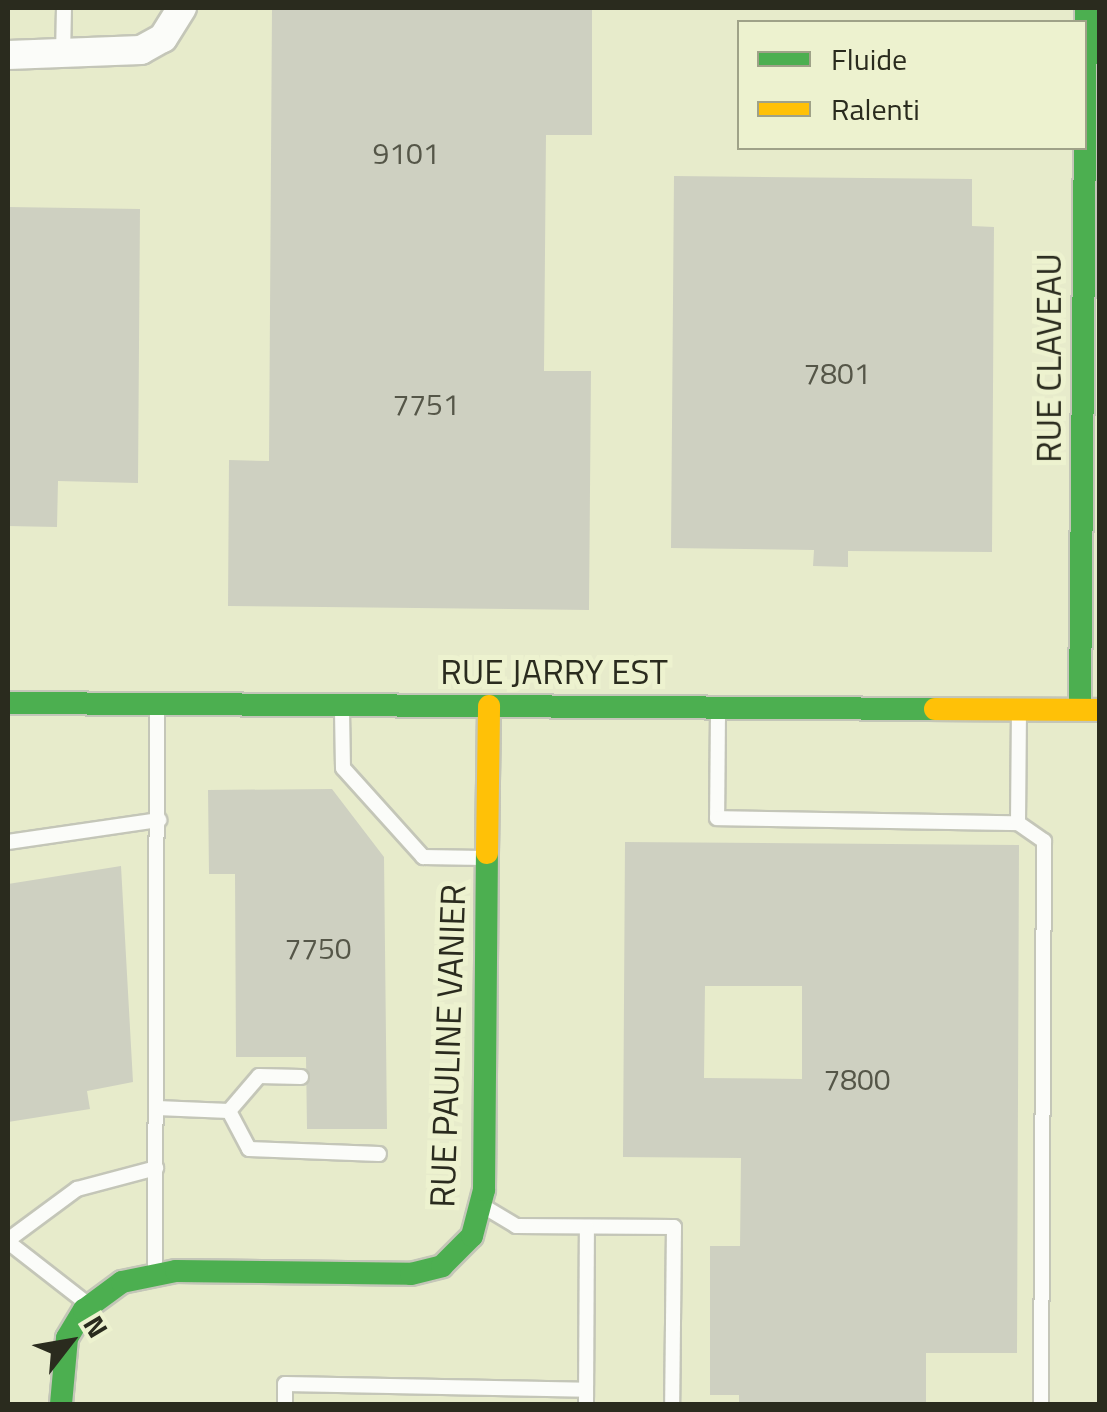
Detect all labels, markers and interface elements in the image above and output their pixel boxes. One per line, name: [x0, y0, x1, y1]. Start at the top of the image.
legend: [737, 20, 1087, 150]
text: Fluide: [831, 36, 907, 82]
text: Ralenti: [831, 86, 920, 132]
house number: 9101: [372, 135, 440, 171]
street label: RUE CLAVEAU: [1027, 253, 1069, 463]
house number: 7801: [803, 355, 871, 391]
house number: 7751: [392, 386, 460, 422]
street label: RUE JARRY EST: [440, 650, 668, 692]
street label: RUE PAULINE VANIER: [420, 884, 474, 1208]
house number: 7750: [284, 930, 352, 966]
house number: 7800: [823, 1061, 891, 1097]
north arrow: [20, 1292, 120, 1392]
text: N: [73, 1307, 120, 1346]

